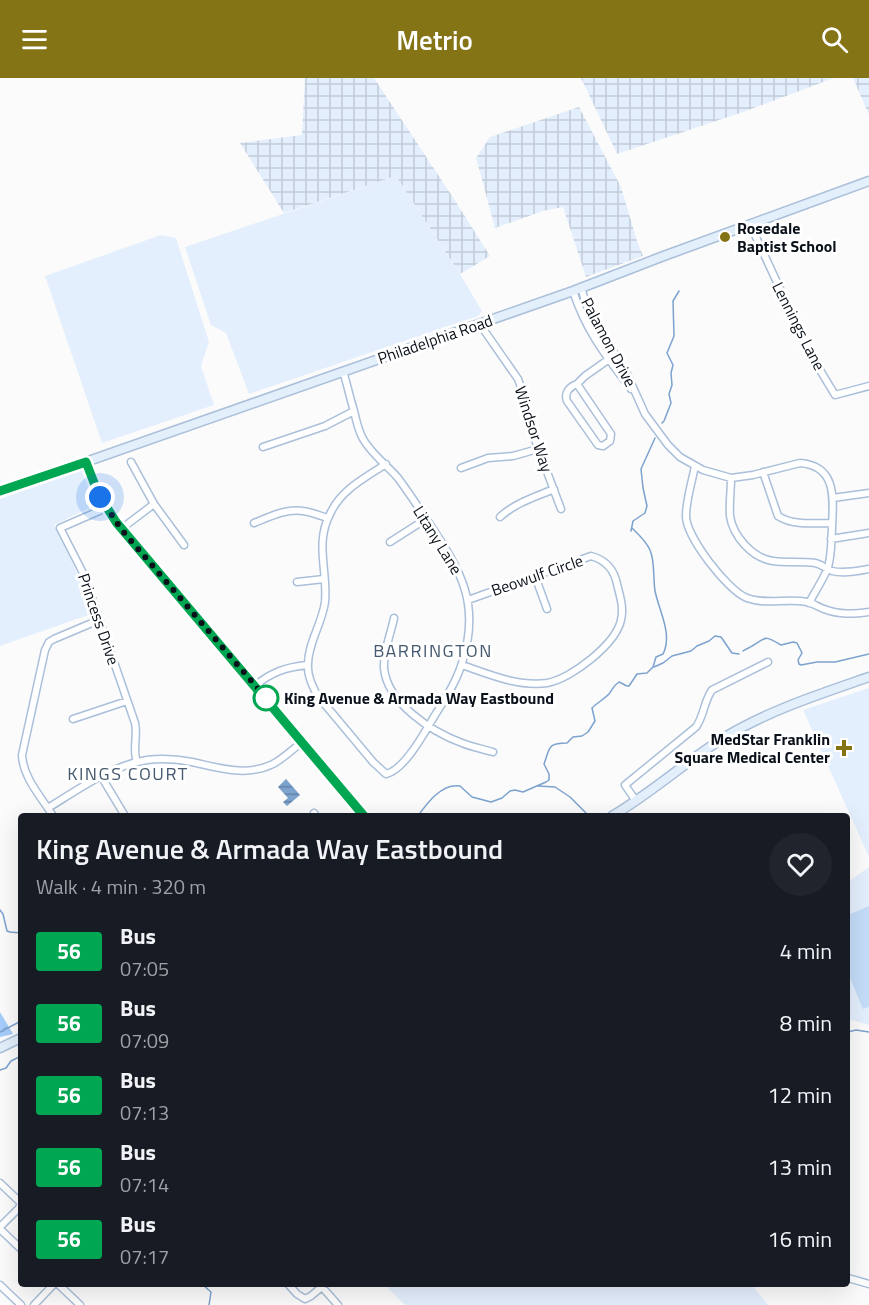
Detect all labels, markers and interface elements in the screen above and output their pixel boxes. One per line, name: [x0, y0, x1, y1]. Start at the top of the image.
text: Metrio: [396, 19, 473, 60]
icon: menu: [18, 23, 51, 56]
icon: search: [818, 23, 851, 56]
place label: Rosedale Baptist School: [737, 216, 837, 258]
marker: Rosedale Baptist School: [718, 230, 732, 244]
street label: Lennings Lane: [766, 278, 832, 374]
street label: Palamon Drive: [575, 293, 643, 391]
street label: Philadelphia Road: [374, 308, 496, 370]
street label: Windsor Way: [509, 383, 559, 475]
your location: [85, 482, 115, 512]
street label: Litany Lane: [407, 501, 469, 579]
street label: Beowulf Circle: [488, 548, 586, 602]
street label: Princess Drive: [72, 570, 126, 668]
district label: BARRINGTON: [373, 637, 493, 664]
marker: King Avenue & Armada Way Eastbound: [253, 685, 279, 711]
place label: King Avenue & Armada Way Eastbound: [284, 686, 554, 710]
place label: MedStar Franklin Square Medical Center: [675, 727, 830, 769]
marker: MedStar Franklin Square Medical Center: [835, 739, 853, 757]
district label: KINGS COURT: [67, 760, 189, 787]
text: King Avenue & Armada Way Eastbound: [36, 827, 503, 870]
button: heart: [769, 833, 832, 896]
text: Walk · 4 min · 320 m: [36, 871, 206, 902]
text: Bus: [120, 919, 156, 953]
text: 4 min: [780, 934, 832, 968]
text: 56: [57, 935, 81, 967]
text: 07:05: [120, 953, 169, 984]
text: Bus: [120, 991, 156, 1025]
text: 8 min: [780, 1006, 832, 1040]
text: 56: [57, 1007, 81, 1039]
text: 07:09: [120, 1025, 169, 1056]
text: Bus: [120, 1063, 156, 1097]
text: 12 min: [767, 1078, 832, 1112]
text: 56: [57, 1079, 81, 1111]
text: 07:13: [120, 1097, 169, 1128]
text: Bus: [120, 1135, 156, 1169]
text: 13 min: [767, 1150, 832, 1184]
text: 56: [57, 1151, 81, 1183]
text: 07:14: [120, 1169, 169, 1200]
text: Bus: [120, 1207, 156, 1241]
text: 16 min: [767, 1222, 832, 1256]
text: 56: [57, 1223, 81, 1255]
text: 07:17: [120, 1241, 169, 1272]

